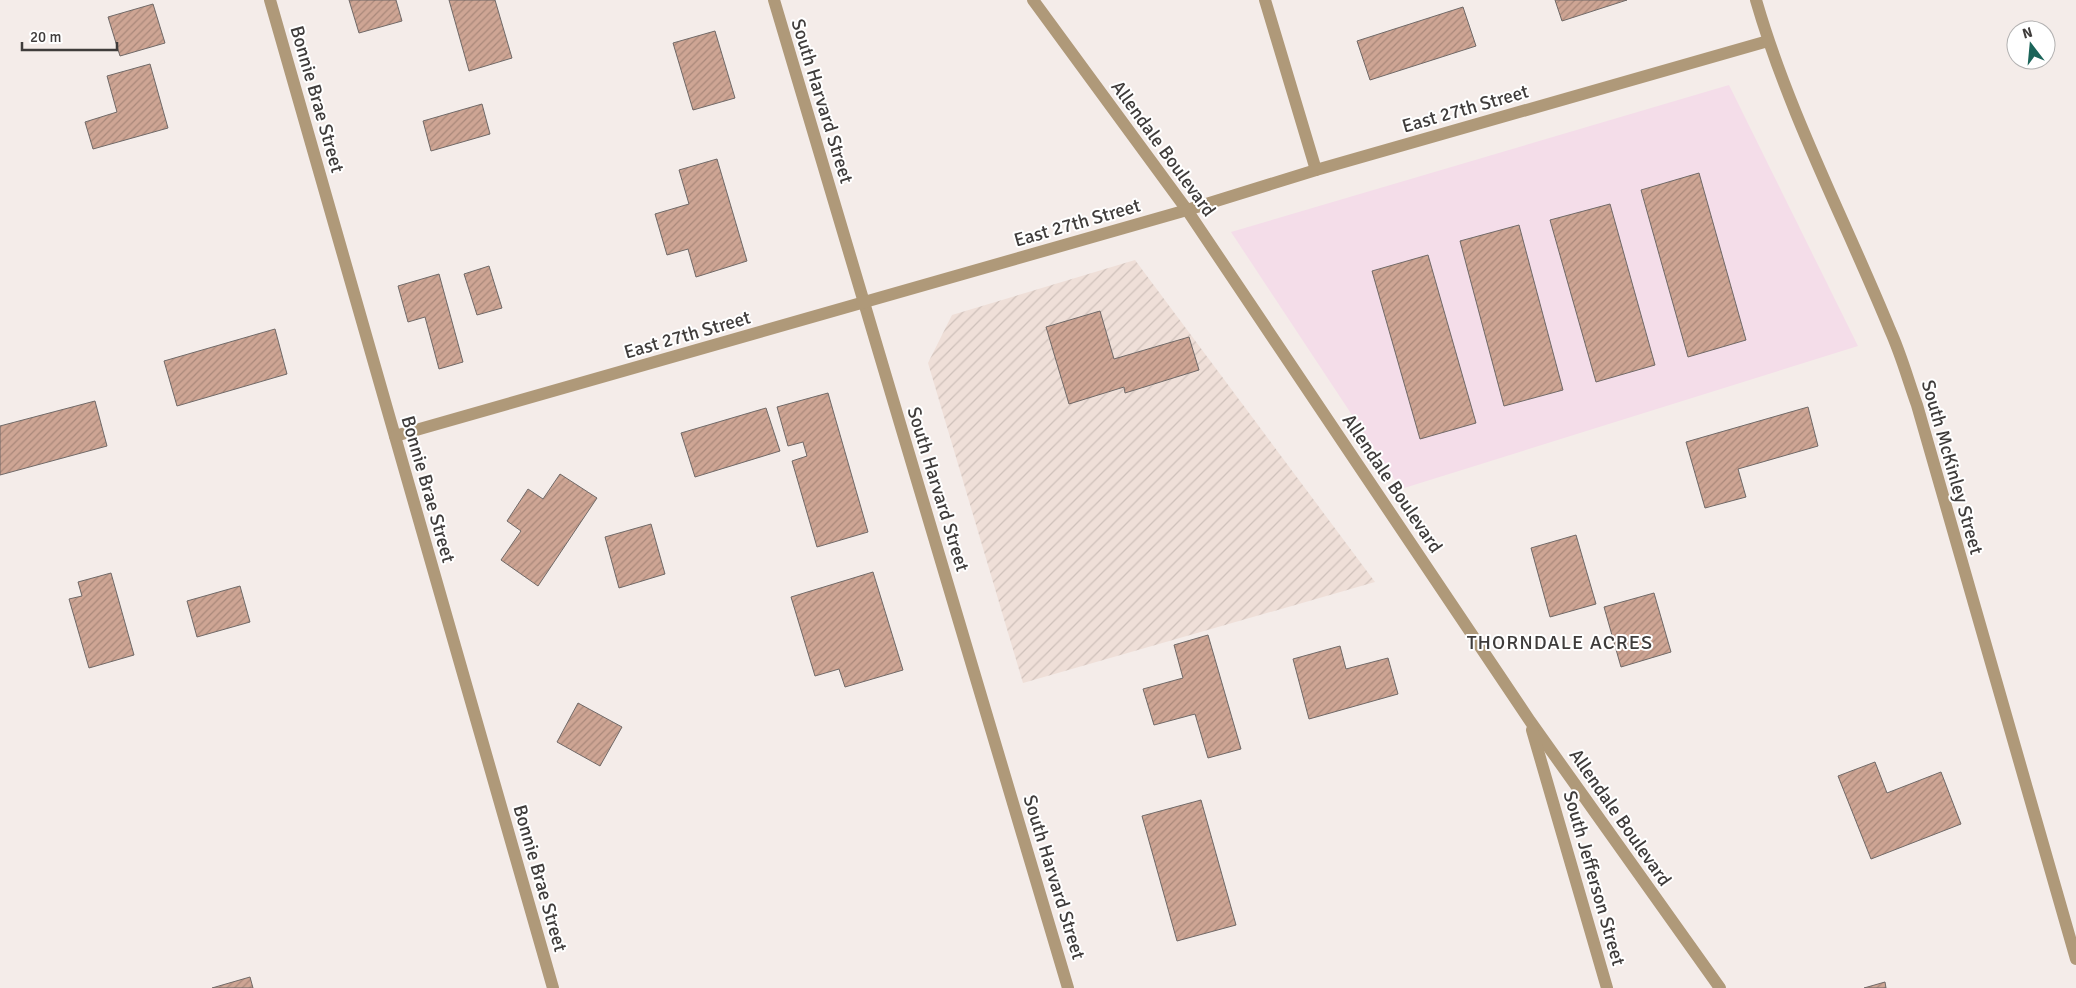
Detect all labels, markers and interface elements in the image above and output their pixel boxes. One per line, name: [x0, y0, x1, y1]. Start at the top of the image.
street label: South Harvard Street: [786, 16, 859, 187]
scale bar: [22, 20, 118, 52]
north arrow: [2006, 20, 2056, 70]
street label: Bonnie Brae Street: [285, 23, 350, 176]
text: N: [2021, 23, 2035, 42]
text: 20 m: [30, 28, 61, 46]
street label: Allendale Boulevard: [1106, 76, 1221, 221]
street label: East 27th Street: [1399, 79, 1532, 138]
street label: East 27th Street: [1011, 193, 1144, 252]
street label: East 27th Street: [621, 305, 754, 364]
street label: South McKinley Street: [1916, 377, 1989, 558]
street label: South Harvard Street: [902, 404, 975, 575]
street label: Allendale Boulevard: [1337, 410, 1448, 558]
street label: Bonnie Brae Street: [396, 413, 461, 566]
district label: THORNDALE ACRES: [1467, 630, 1653, 655]
street label: Allendale Boulevard: [1564, 744, 1677, 891]
street label: South Jefferson Street: [1558, 788, 1631, 969]
street label: South Harvard Street: [1018, 792, 1091, 963]
street label: Bonnie Brae Street: [508, 802, 573, 955]

